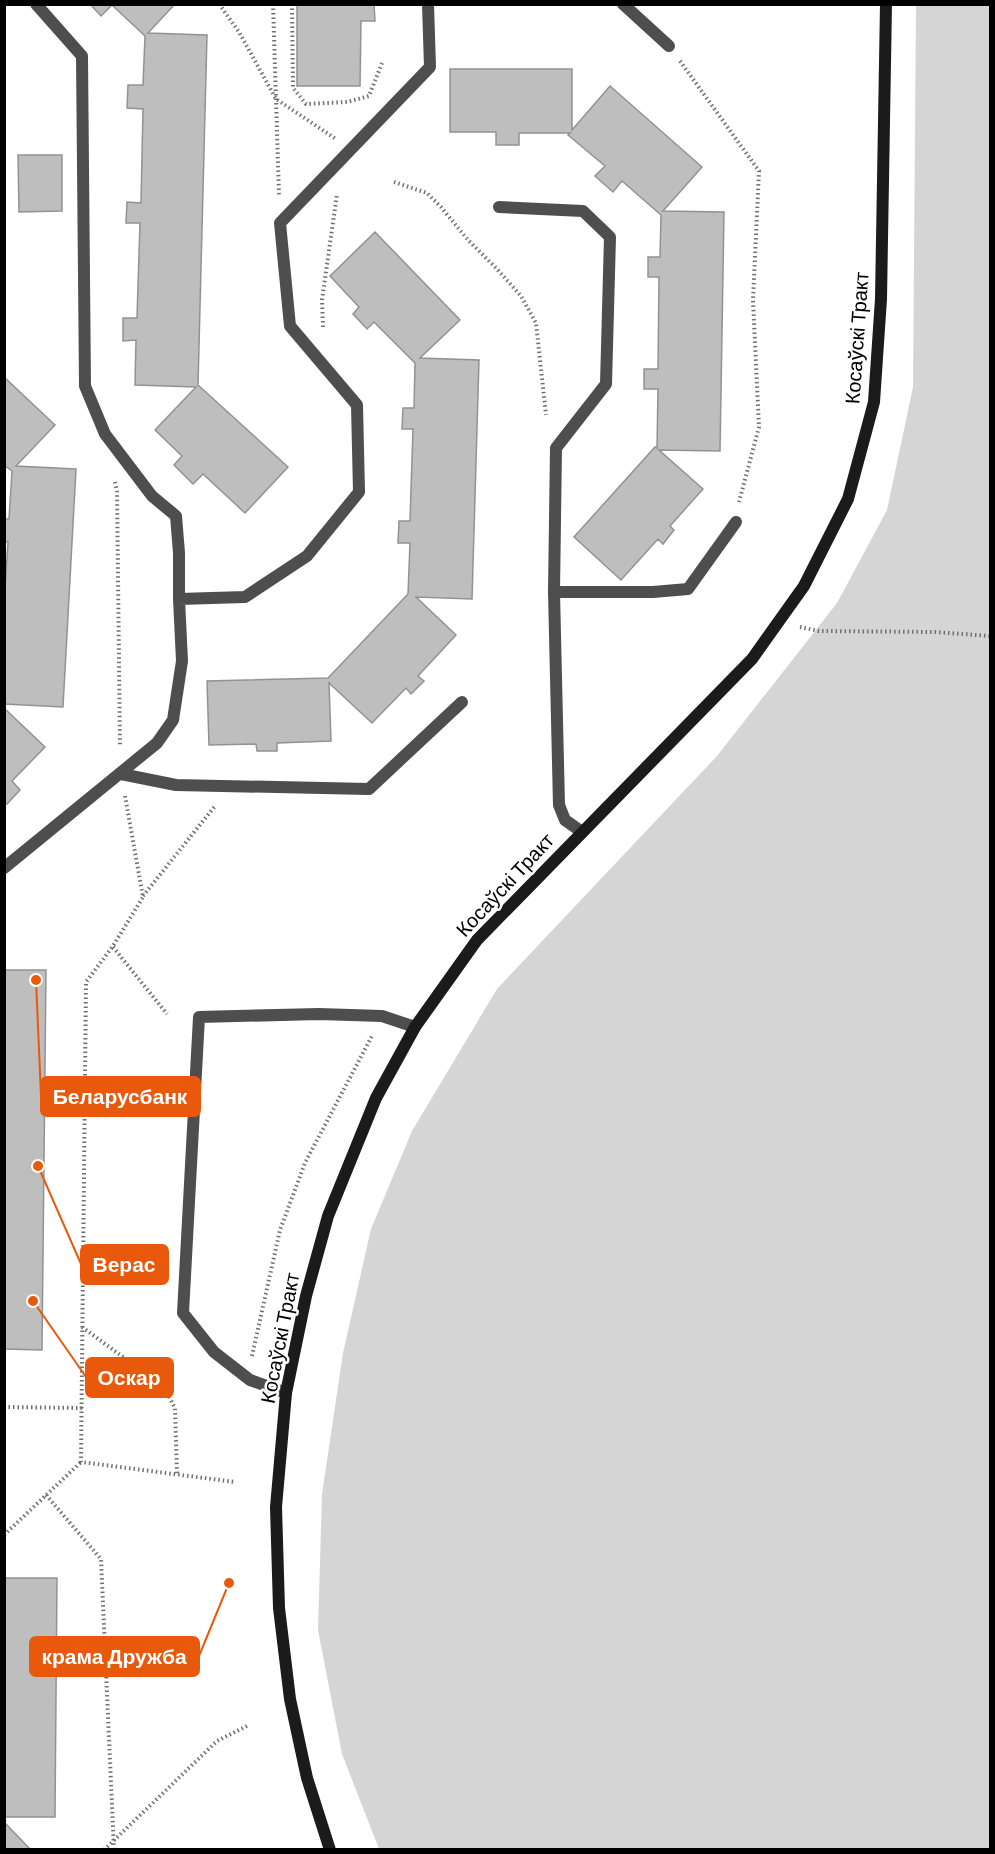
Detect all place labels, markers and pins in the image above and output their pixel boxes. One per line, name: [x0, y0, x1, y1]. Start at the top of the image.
callout: Беларусбанк: [41, 1077, 200, 1116]
callout: Верас: [81, 1245, 168, 1284]
callout: Оскар: [86, 1358, 173, 1397]
callout: крама Дружба: [30, 1637, 199, 1676]

